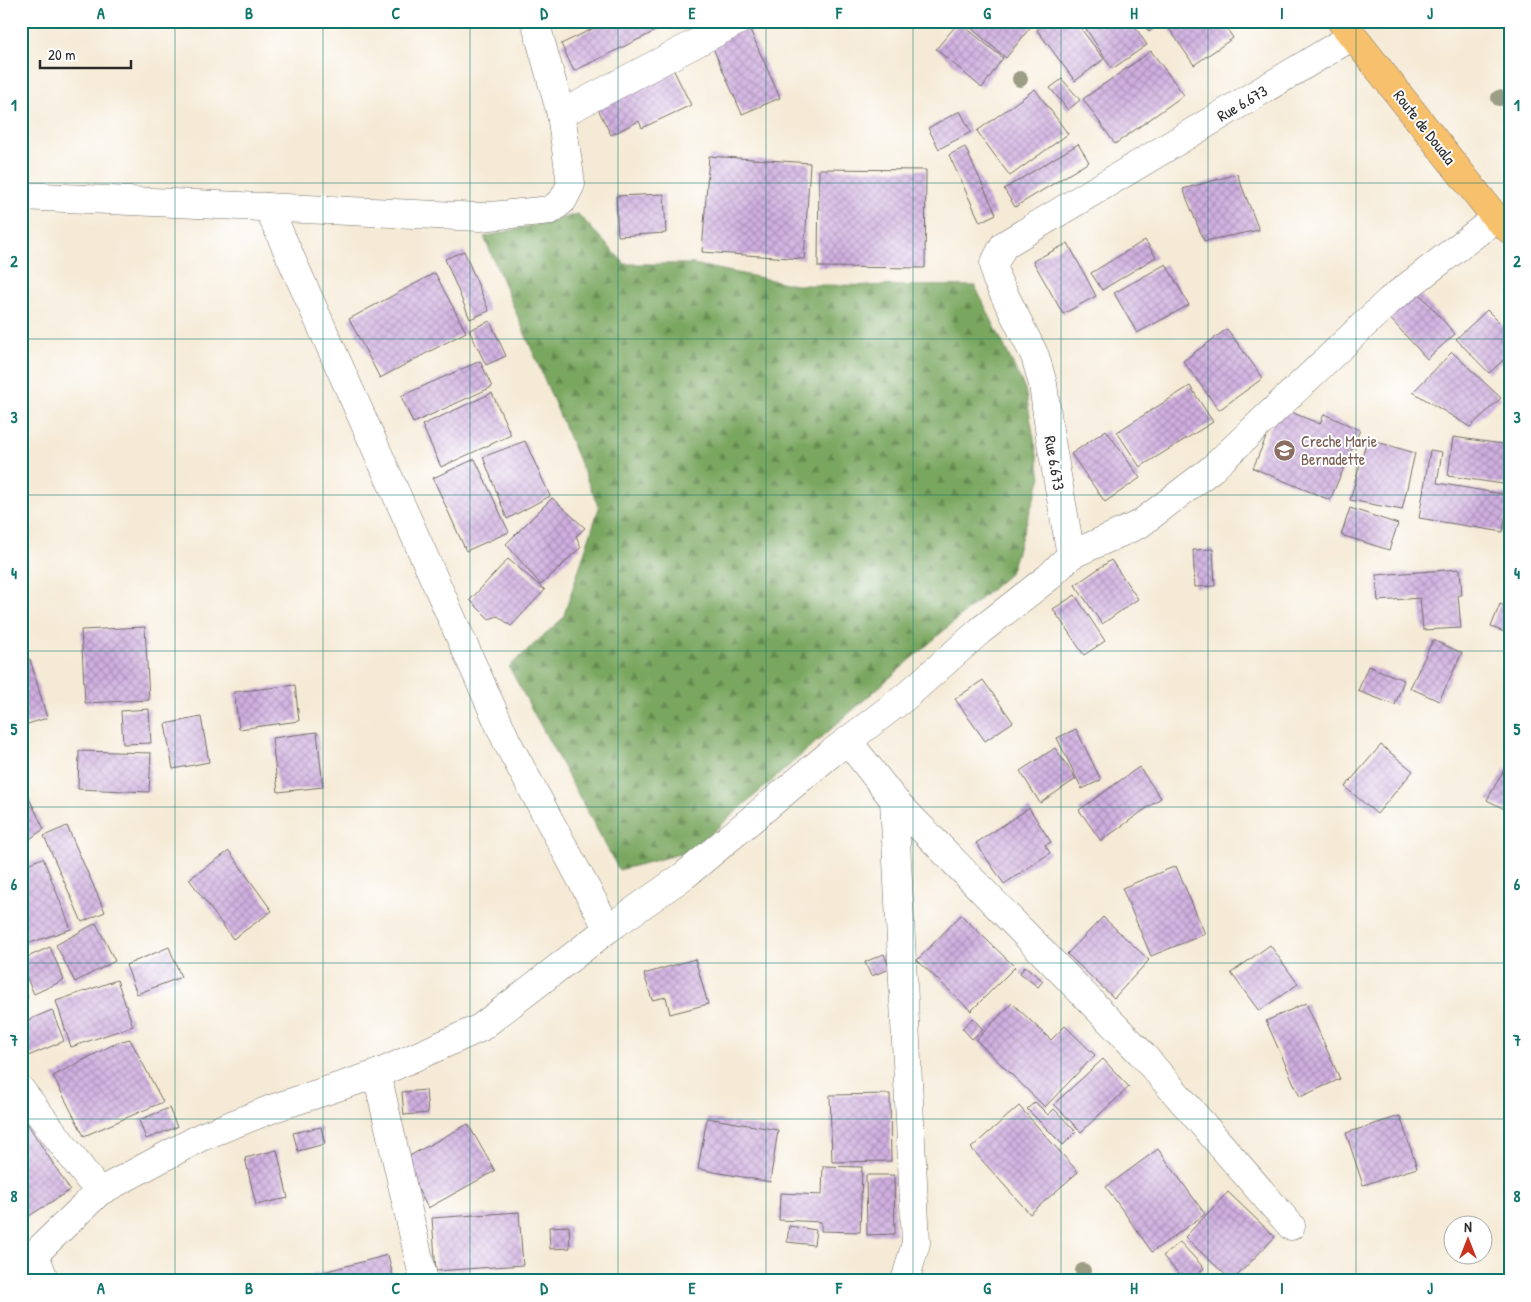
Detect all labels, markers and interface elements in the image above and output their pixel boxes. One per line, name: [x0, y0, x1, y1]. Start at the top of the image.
text: A: [97, 2, 105, 24]
text: B: [245, 2, 253, 24]
text: C: [392, 2, 401, 24]
text: D: [540, 2, 548, 24]
text: E: [688, 2, 696, 24]
text: F: [835, 2, 843, 24]
text: G: [983, 2, 991, 24]
text: H: [1130, 2, 1138, 24]
text: I: [1280, 2, 1284, 24]
text: J: [1427, 2, 1433, 24]
scale bar: [40, 38, 131, 70]
text: 20 m: [48, 44, 75, 65]
street label: Rue 6.673: [1213, 79, 1271, 127]
street label: Route de Douala: [1389, 85, 1461, 169]
text: 1: [11, 94, 17, 116]
text: 1: [1514, 94, 1520, 116]
text: 2: [10, 250, 18, 272]
text: 2: [1513, 250, 1521, 272]
text: 3: [10, 406, 18, 428]
text: 3: [1513, 406, 1521, 428]
place label: Creche Marie Bernadette: [1301, 430, 1378, 470]
street label: Rue 6.673: [1039, 434, 1071, 492]
school or university icon: Creche Marie Bernadette: [1273, 438, 1297, 462]
text: 4: [11, 562, 17, 584]
text: 4: [1514, 562, 1520, 584]
text: 5: [11, 718, 18, 740]
text: 5: [1514, 718, 1521, 740]
text: 6: [11, 873, 18, 895]
text: 6: [1514, 873, 1521, 895]
text: 7: [9, 1029, 18, 1051]
text: 7: [1512, 1029, 1521, 1051]
text: 8: [11, 1185, 18, 1207]
text: 8: [1514, 1185, 1521, 1207]
north arrow: [1444, 1214, 1494, 1264]
text: N: [1464, 1217, 1472, 1236]
text: A: [97, 1277, 105, 1299]
text: B: [245, 1277, 253, 1299]
text: C: [392, 1277, 401, 1299]
text: D: [540, 1277, 548, 1299]
text: E: [688, 1277, 696, 1299]
text: F: [835, 1277, 843, 1299]
text: G: [983, 1277, 991, 1299]
text: H: [1130, 1277, 1138, 1299]
text: I: [1280, 1277, 1284, 1299]
text: J: [1427, 1277, 1433, 1299]

